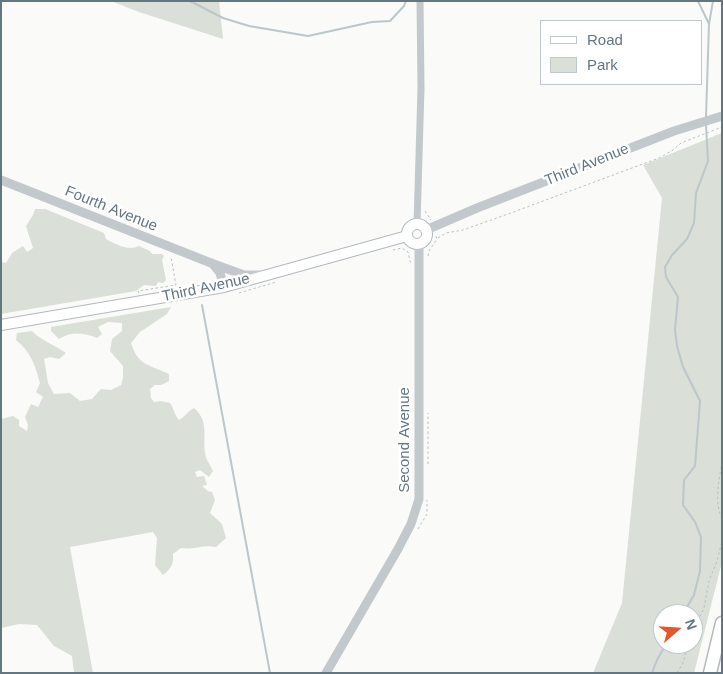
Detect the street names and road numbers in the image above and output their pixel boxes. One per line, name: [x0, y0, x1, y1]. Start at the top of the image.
street label: Third Avenue: [542, 140, 632, 190]
street label: Fourth Avenue: [62, 182, 160, 236]
street label: Third Avenue: [161, 270, 251, 306]
street label: Second Avenue: [396, 387, 414, 493]

